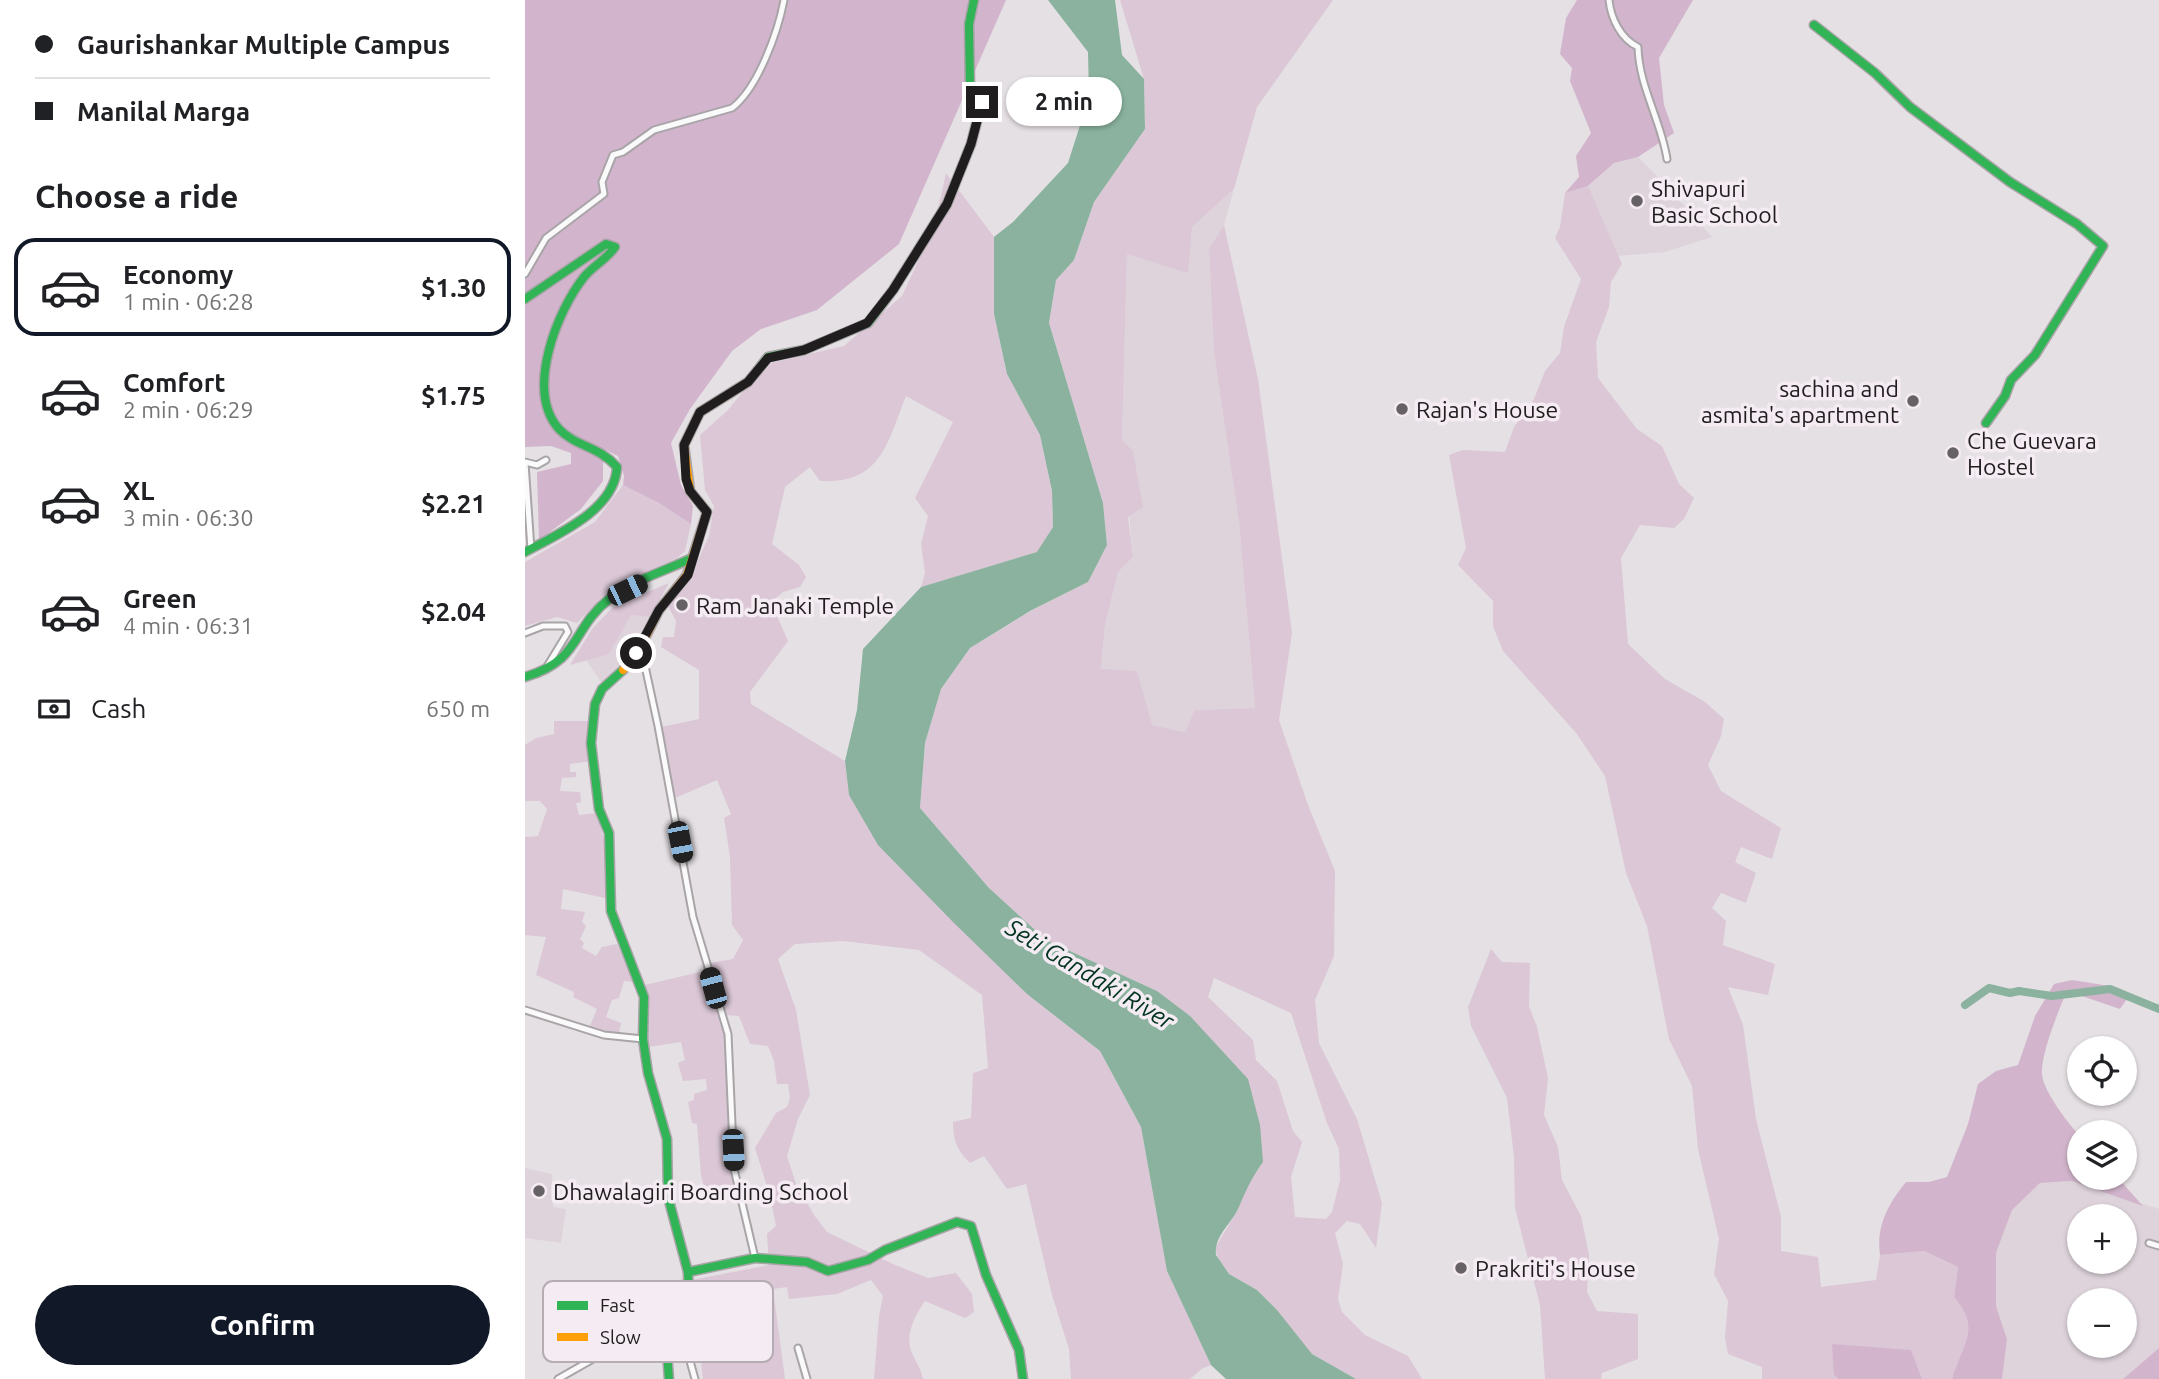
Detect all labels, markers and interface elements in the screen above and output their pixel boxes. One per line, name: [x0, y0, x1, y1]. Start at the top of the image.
text: Gaurishankar Multiple Campus: [77, 30, 450, 59]
callout: 2 min: [1007, 78, 1122, 126]
route end: [966, 86, 998, 118]
text: 2 min: [1035, 89, 1093, 114]
text: Manilal Marga: [77, 97, 250, 126]
place label: Shivapuri Basic School: [1651, 176, 1778, 227]
text: Choose a ride: [35, 178, 238, 214]
marker: Shivapuri Basic School: [1629, 193, 1645, 209]
icon: car: [39, 256, 102, 319]
text: Economy: [123, 260, 233, 289]
text: $1.30: [421, 273, 486, 302]
text: 1 min · 06:28: [123, 289, 254, 314]
icon: car: [39, 364, 102, 427]
text: Comfort: [123, 368, 226, 397]
place label: sachina and asmita's apartment: [1701, 376, 1899, 427]
text: $1.75: [421, 381, 486, 410]
marker: sachina and asmita's apartment: [1905, 393, 1921, 409]
text: 2 min · 06:29: [123, 397, 254, 422]
place label: Rajan's House: [1416, 397, 1558, 422]
marker: Rajan's House: [1394, 401, 1410, 417]
place label: Che Guevara Hostel: [1967, 428, 2097, 479]
marker: Che Guevara Hostel: [1945, 445, 1961, 461]
icon: car: [39, 472, 102, 535]
text: XL: [123, 476, 154, 505]
text: $2.21: [421, 489, 486, 518]
text: 3 min · 06:30: [123, 505, 254, 530]
car: [604, 571, 651, 609]
icon: car: [39, 580, 102, 643]
text: Green: [123, 584, 197, 613]
place label: Ram Janaki Temple: [696, 593, 894, 618]
text: $2.04: [421, 597, 486, 626]
marker: Ram Janaki Temple: [674, 597, 690, 613]
text: 4 min · 06:31: [123, 613, 254, 638]
route start: [620, 637, 652, 669]
icon: cash: [35, 690, 73, 728]
text: Cash: [91, 694, 146, 723]
text: 650 m: [426, 696, 490, 721]
car: [666, 819, 695, 865]
water label: Seti Gandaki River: [1000, 913, 1179, 1035]
car: [698, 965, 729, 1011]
map controls: [2067, 1036, 2137, 1358]
button: locate: [2067, 1036, 2137, 1106]
button: layers: [2067, 1120, 2137, 1190]
car: [722, 1128, 745, 1172]
place label: Dhawalagiri Boarding School: [553, 1179, 848, 1204]
marker: Dhawalagiri Boarding School: [531, 1183, 547, 1199]
button: +: [2067, 1204, 2137, 1274]
place label: Prakriti's House: [1475, 1256, 1636, 1281]
marker: Prakriti's House: [1453, 1260, 1469, 1276]
legend: [543, 1281, 773, 1362]
button: Confirm: [35, 1285, 490, 1365]
button: −: [2067, 1288, 2137, 1358]
text: Fast: [600, 1294, 635, 1316]
text: Slow: [600, 1326, 641, 1348]

